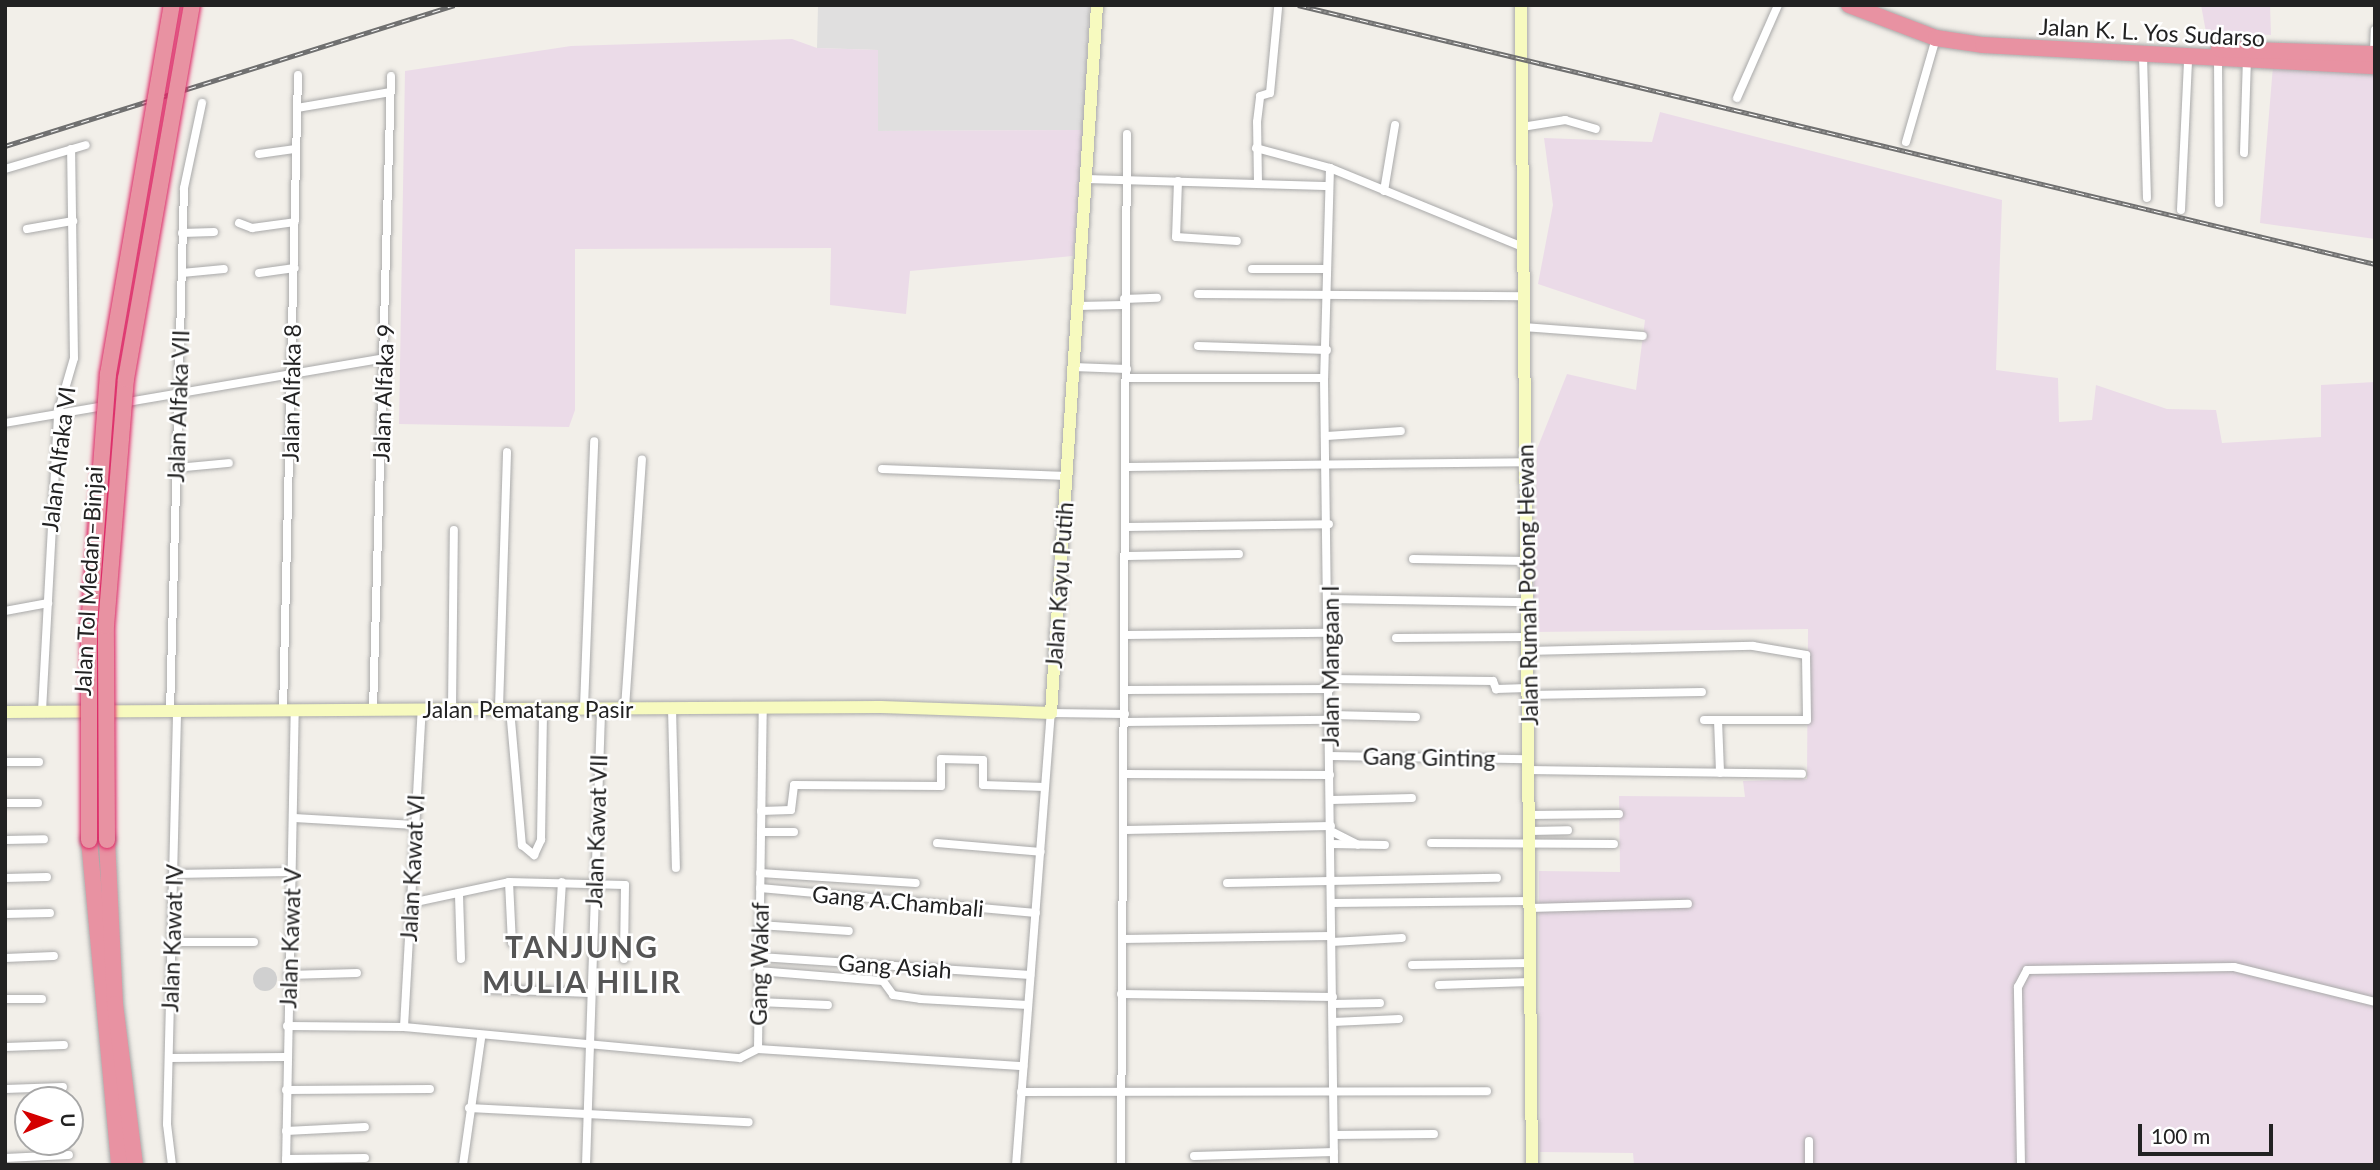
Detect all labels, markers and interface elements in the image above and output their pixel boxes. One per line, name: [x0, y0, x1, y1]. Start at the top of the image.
street label: Jalan K. L. Yos Sudarso: [2038, 12, 2266, 52]
street label: Jalan Alfaka 8: [276, 323, 306, 463]
street label: Jalan Alfaka 9: [367, 323, 399, 463]
street label: Jalan Alfaka VII: [162, 329, 194, 483]
street label: Jalan Alfaka VI: [35, 384, 81, 534]
street label: Jalan Rumah Potong Hewan: [1511, 444, 1543, 726]
street label: Jalan Tol Medan–Binjai: [68, 465, 108, 697]
street label: Jalan Kayu Putih: [1039, 501, 1079, 669]
street label: Jalan Mangaan I: [1316, 585, 1344, 747]
street label: Jalan Pematang Pasir: [423, 695, 633, 723]
street label: Gang Ginting: [1362, 742, 1496, 772]
street label: Jalan Kawat VII: [580, 753, 612, 909]
street label: Jalan Kawat VI: [394, 793, 430, 943]
street label: Jalan Kawat IV: [156, 863, 188, 1013]
street label: Jalan Kawat V: [274, 867, 306, 1009]
street label: Gang A.Chambali: [811, 880, 985, 922]
street label: Gang Wakaf: [744, 902, 774, 1026]
district label: TANJUNG MULIA HILIR: [483, 928, 681, 998]
street label: Gang Asiah: [837, 948, 953, 984]
north arrow: [14, 1086, 84, 1156]
scale bar: [2142, 1110, 2277, 1154]
text: U: [57, 1113, 80, 1128]
text: 100 m: [2151, 1123, 2210, 1148]

